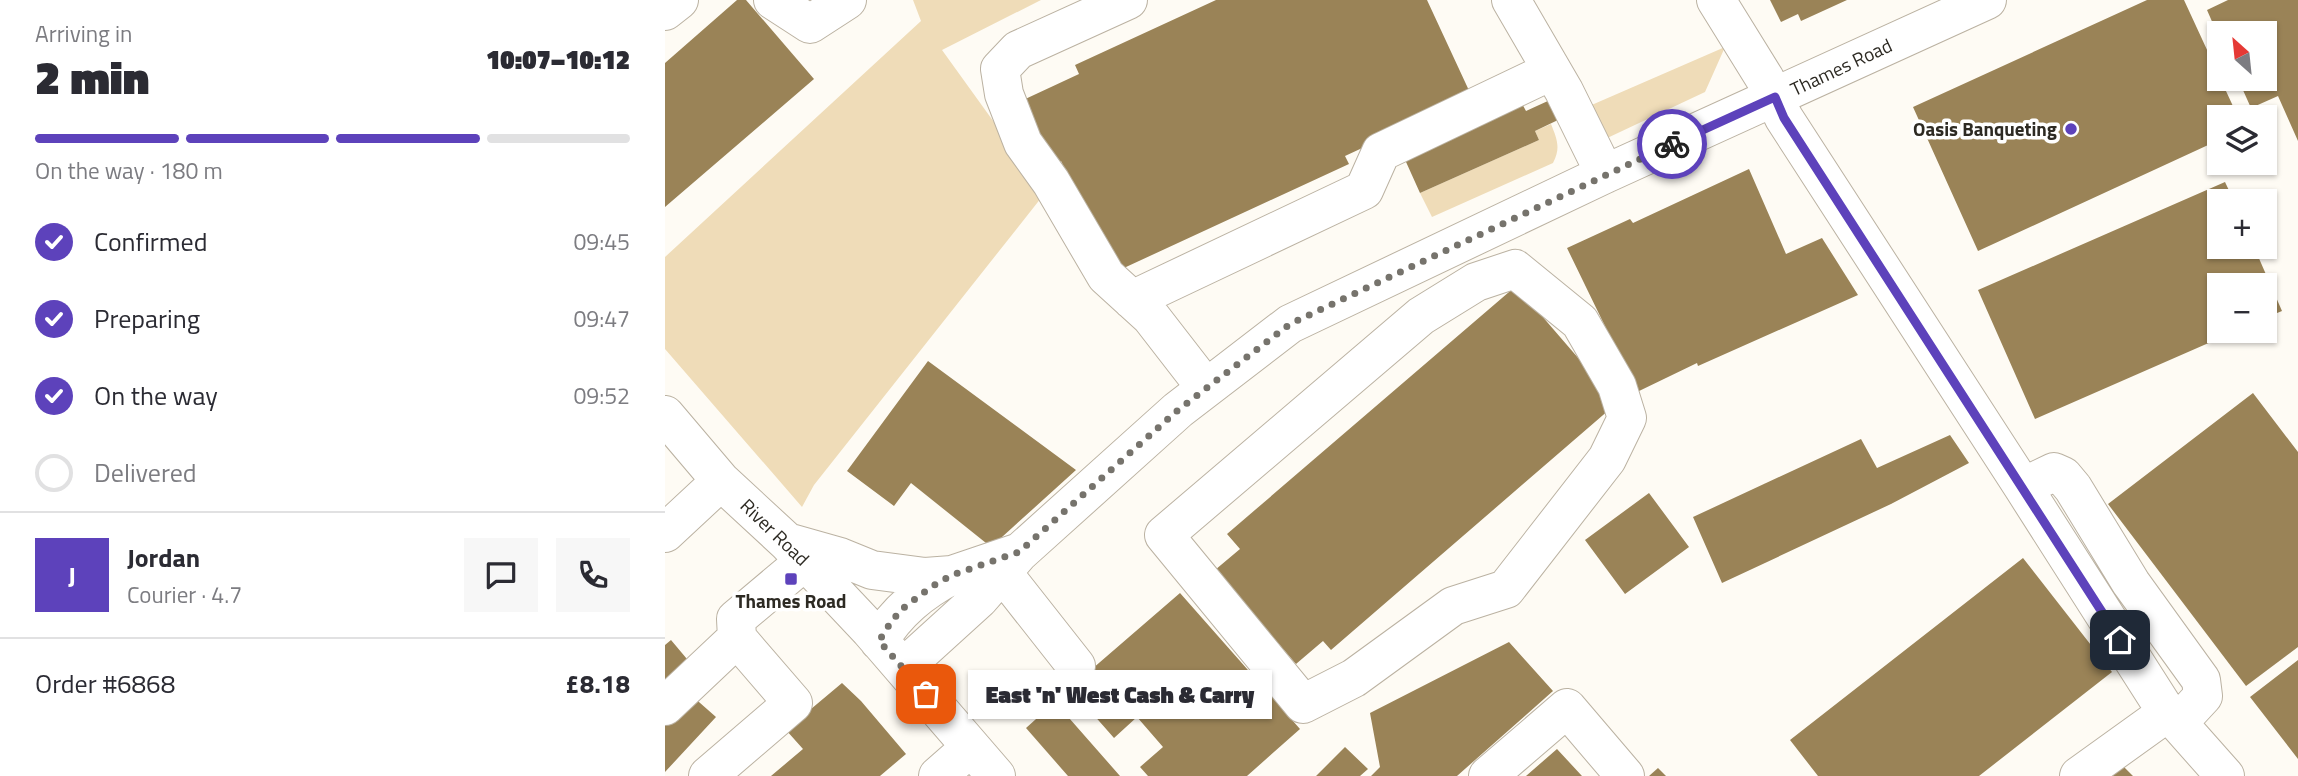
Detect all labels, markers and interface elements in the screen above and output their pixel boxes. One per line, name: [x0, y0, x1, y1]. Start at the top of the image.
text: Arriving in: [35, 16, 132, 51]
north arrow: [2207, 21, 2277, 91]
map controls: [2207, 21, 2277, 343]
street label: Thames Road: [1785, 30, 1896, 103]
text: 10:07–10:12: [486, 40, 630, 79]
text: 2 min: [35, 42, 149, 112]
button: layers: [2207, 105, 2277, 175]
courier: [1637, 109, 1707, 179]
place label: Oasis Banqueting: [1913, 114, 2057, 143]
marker: Oasis Banqueting: [2063, 121, 2079, 137]
icon: bike: [1653, 125, 1691, 163]
text: On the way · 180 m: [35, 153, 223, 188]
button: +: [2207, 189, 2277, 259]
text: Confirmed: [94, 222, 208, 261]
icon: check: [35, 223, 73, 261]
text: 09:45: [573, 224, 630, 259]
button: −: [2207, 273, 2277, 343]
text: Preparing: [94, 299, 200, 338]
icon: check: [35, 300, 73, 338]
text: 09:47: [573, 301, 630, 336]
text: On the way: [94, 376, 218, 415]
icon: check: [35, 377, 73, 415]
text: 09:52: [573, 378, 630, 413]
text: Delivered: [94, 453, 197, 492]
street label: River Road: [734, 491, 816, 572]
text: Jordan: [127, 538, 200, 577]
button: chat: [464, 538, 538, 612]
button: phone: [556, 538, 630, 612]
text: J: [68, 556, 76, 595]
marker: Thames Road: [783, 571, 799, 587]
text: Courier · 4.7: [127, 577, 242, 612]
place label: Thames Road: [736, 586, 846, 615]
pin: [2090, 610, 2150, 670]
icon: home: [2101, 621, 2139, 659]
text: Order #6868: [35, 664, 175, 703]
text: £8.18: [565, 664, 630, 703]
pin: [896, 664, 956, 724]
callout: East 'n' West Cash & Carry: [968, 670, 1273, 718]
icon: bag: [907, 675, 945, 713]
text: East 'n' West Cash & Carry: [986, 677, 1254, 712]

